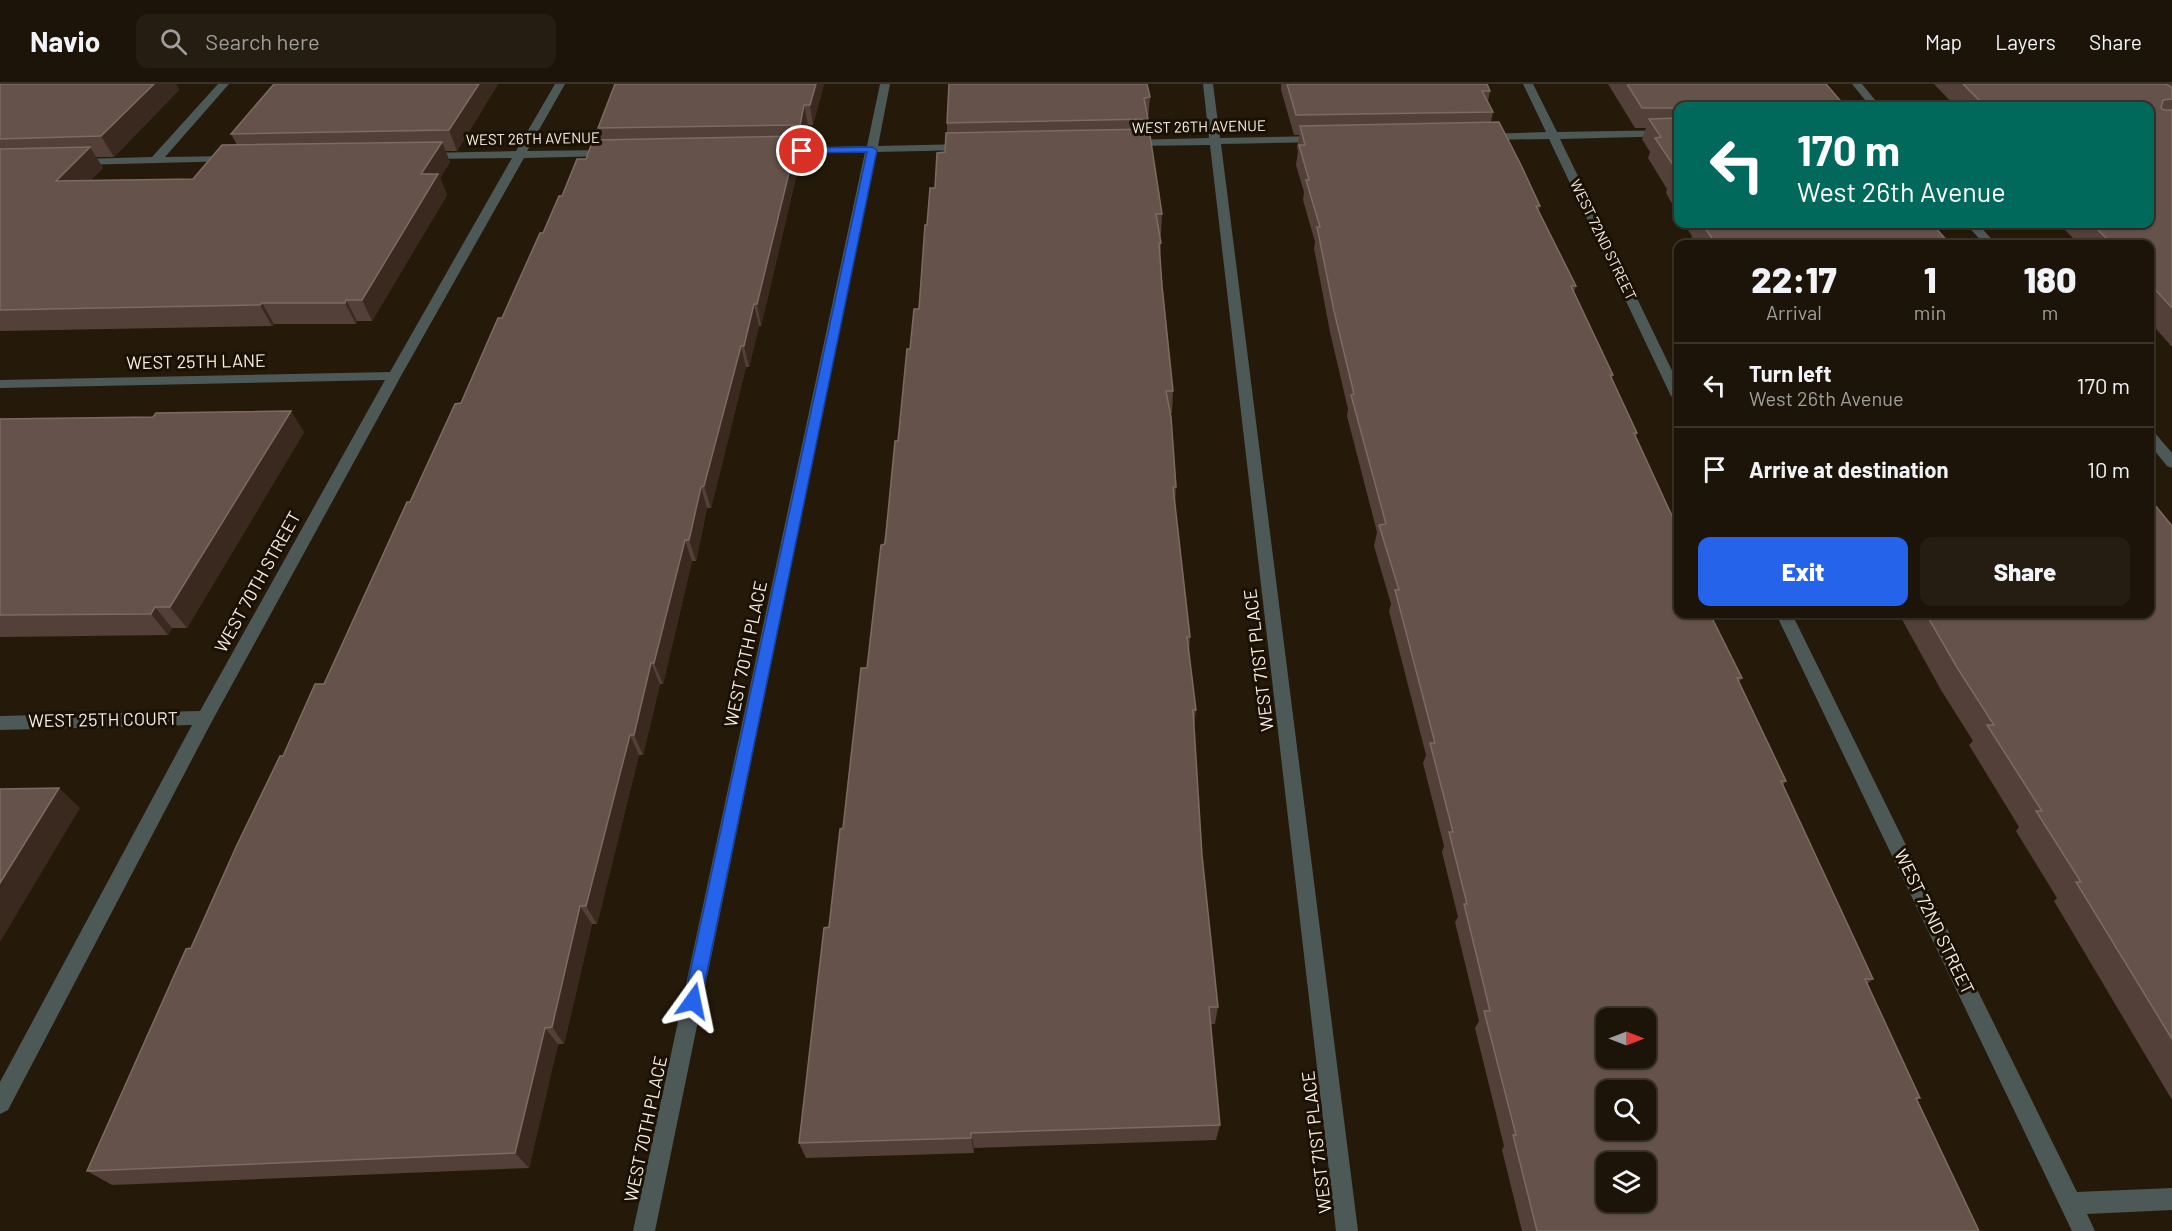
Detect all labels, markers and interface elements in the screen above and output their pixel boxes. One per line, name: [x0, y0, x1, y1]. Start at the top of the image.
search box: [136, 14, 556, 68]
text: Navio: [30, 24, 100, 58]
icon: search: [157, 25, 190, 58]
text: Search here: [205, 28, 320, 54]
text: Map: [1925, 29, 1962, 54]
text: Layers: [1995, 29, 2056, 54]
text: Share: [2089, 29, 2142, 54]
street label: WEST 26TH AVENUE: [1132, 116, 1266, 136]
text: 170 m: [1797, 124, 1900, 174]
pin: [776, 125, 827, 176]
icon: left: [1698, 126, 1776, 204]
street label: WEST 26TH AVENUE: [466, 128, 600, 148]
icon: arrive: [785, 134, 818, 167]
text: West 26th Avenue: [1797, 175, 2006, 207]
street label: WEST 72ND STREET: [1567, 176, 1641, 303]
text: 22:17: [1751, 257, 1837, 300]
text: 1: [1924, 257, 1936, 300]
text: 180: [2024, 257, 2077, 300]
text: Arrival: [1766, 300, 1822, 324]
text: min: [1914, 300, 1946, 324]
text: m: [2042, 300, 2058, 324]
street label: WEST 25TH LANE: [126, 349, 266, 373]
text: Turn left: [1749, 360, 1832, 386]
icon: left: [1698, 369, 1731, 402]
text: 170 m: [2077, 372, 2130, 398]
text: West 26th Avenue: [1749, 386, 1904, 410]
icon: arrive: [1698, 453, 1731, 486]
text: Arrive at destination: [1749, 456, 1948, 482]
text: 10 m: [2087, 456, 2130, 482]
street label: WEST 70TH STREET: [209, 507, 305, 656]
button: Exit: [1698, 537, 1908, 606]
button: Share: [1920, 537, 2130, 606]
street label: WEST 70TH PLACE: [719, 579, 771, 729]
street label: WEST 71ST PLACE: [1238, 588, 1278, 733]
street label: WEST 25TH COURT: [28, 707, 178, 731]
street label: WEST 72ND STREET: [1890, 845, 1980, 998]
position arrow: [661, 969, 725, 1033]
north arrow: [1596, 1008, 1656, 1068]
map controls: [1596, 1008, 1656, 1212]
street label: WEST 70TH PLACE: [619, 1054, 671, 1204]
street label: WEST 71ST PLACE: [1296, 1070, 1336, 1215]
button: search: [1596, 1080, 1656, 1140]
button: layers: [1596, 1152, 1656, 1212]

